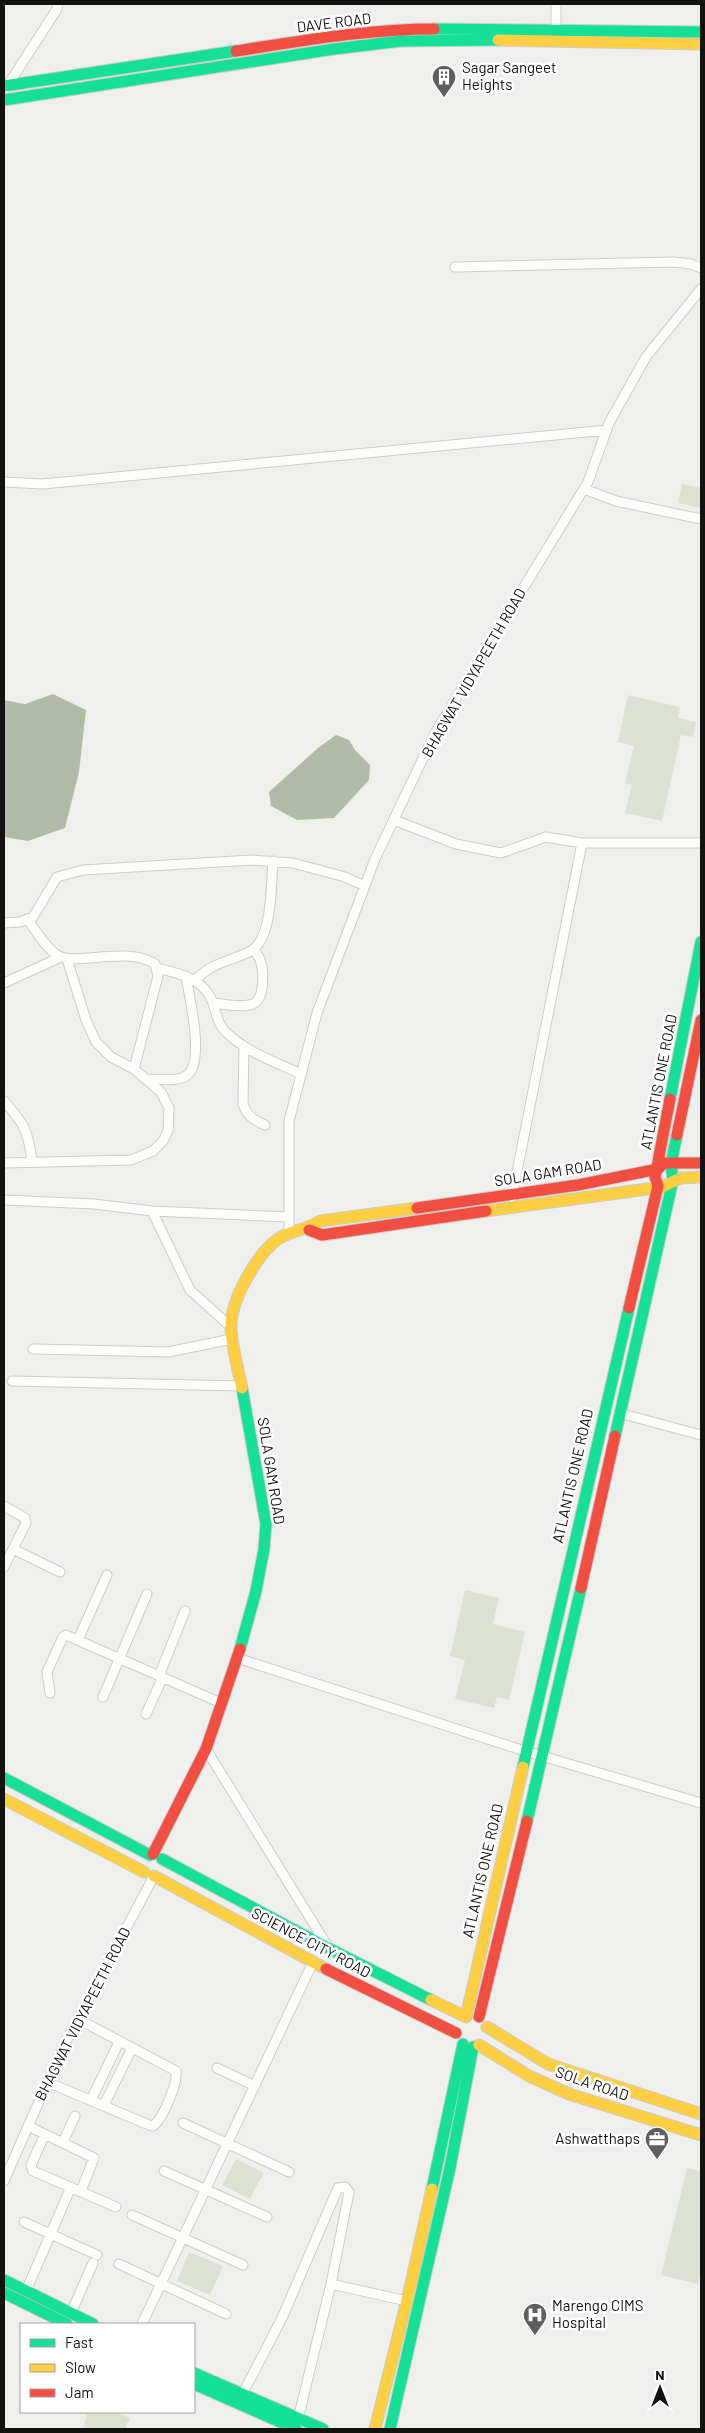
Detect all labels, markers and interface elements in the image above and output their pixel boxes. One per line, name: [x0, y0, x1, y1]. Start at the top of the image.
street label: DAVE ROAD: [296, 9, 372, 36]
place label: Sagar Sangeet Heights: [462, 58, 556, 93]
building icon: Sagar Sangeet Heights: [431, 64, 457, 98]
street label: BHAGWAT VIDYAPEETH ROAD: [417, 585, 529, 760]
street label: ATLANTIS ONE ROAD: [636, 1013, 680, 1151]
street label: SOLA GAM ROAD: [493, 1155, 603, 1189]
street label: ATLANTIS ONE ROAD: [548, 1407, 596, 1545]
street label: SOLA GAM ROAD: [255, 1416, 289, 1526]
street label: ATLANTIS ONE ROAD: [458, 1802, 506, 1940]
street label: SCIENCE CITY ROAD: [249, 1903, 374, 1981]
street label: BHAGWAT VIDYAPEETH ROAD: [30, 1924, 134, 2103]
street label: SOLA ROAD: [553, 2062, 631, 2104]
office icon: Ashwatthaps: [644, 2126, 670, 2160]
place label: Ashwatthaps: [555, 2129, 640, 2147]
place label: Marengo CIMS Hospital: [552, 2296, 644, 2331]
hospital icon: Marengo CIMS Hospital: [522, 2302, 548, 2336]
legend: [20, 2323, 195, 2413]
text: Fast: [65, 2333, 93, 2351]
text: Slow: [65, 2358, 96, 2376]
north arrow: [635, 2363, 685, 2413]
text: N: [655, 2366, 665, 2383]
text: Jam: [65, 2383, 94, 2401]

